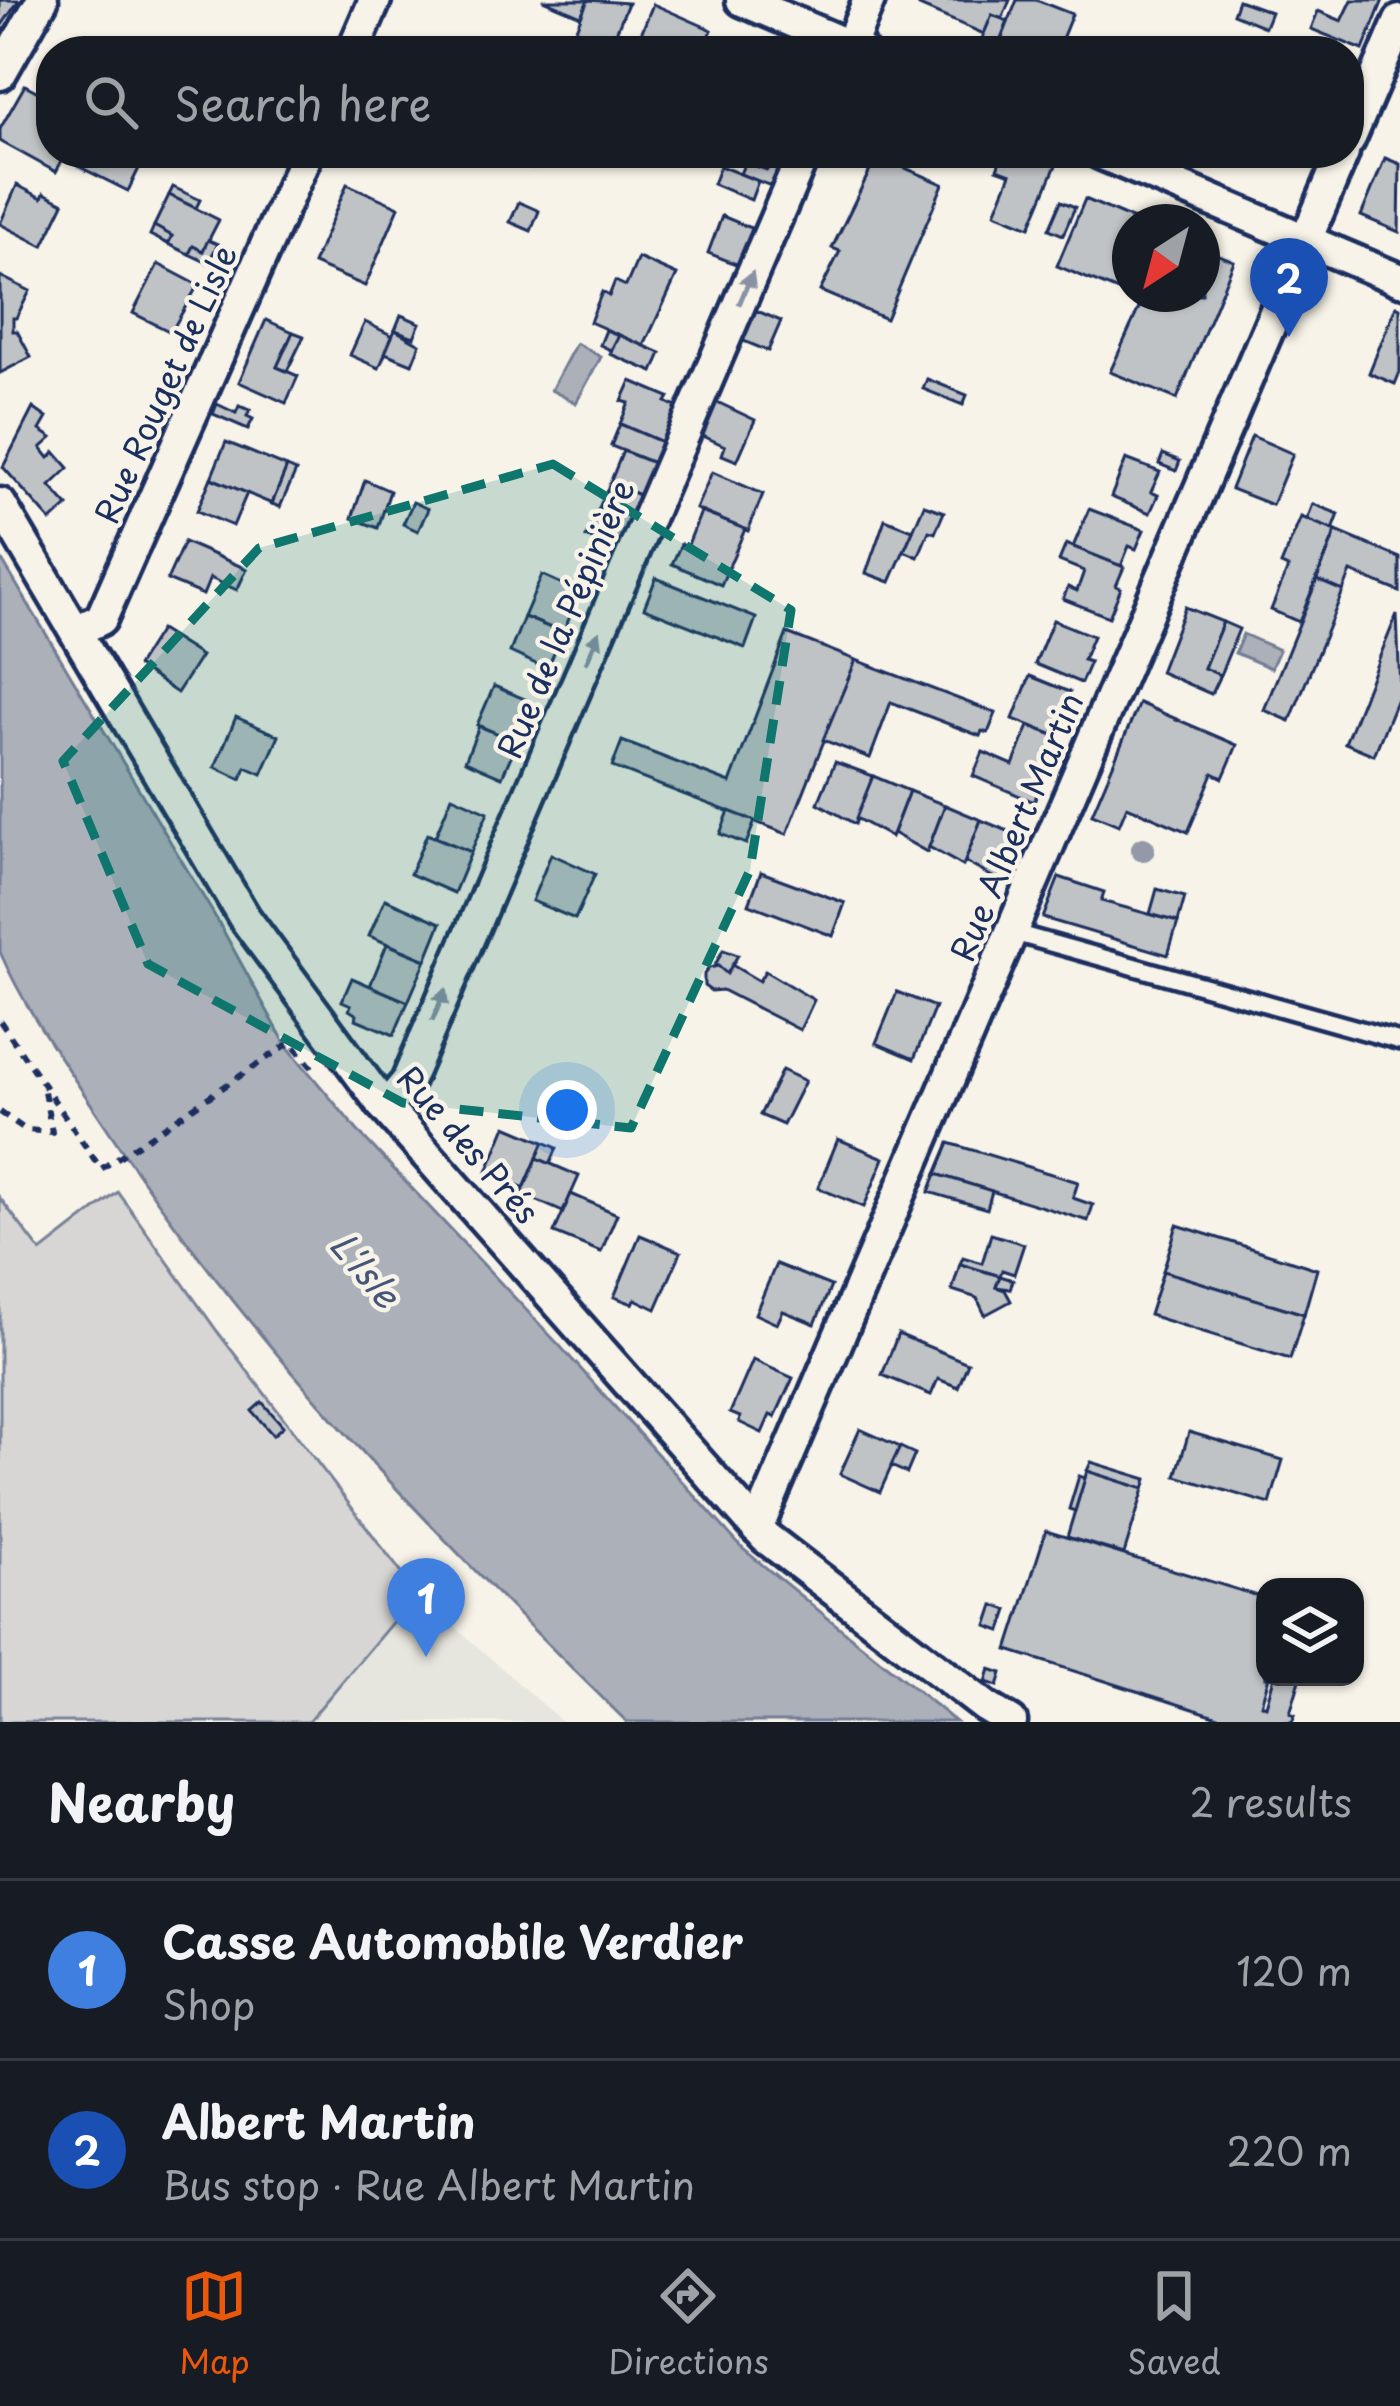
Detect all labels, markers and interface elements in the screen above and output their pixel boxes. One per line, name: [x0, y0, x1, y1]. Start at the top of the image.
search box: [36, 36, 1364, 168]
text: Search here: [174, 68, 431, 136]
icon: search: [78, 69, 144, 135]
north arrow: [1112, 204, 1220, 312]
street label: Rue Rouget de Lisle: [80, 236, 248, 531]
pin: 2: [1250, 238, 1328, 337]
one-way arrow: [737, 271, 757, 306]
street label: Rue de la Pépinière: [483, 471, 646, 765]
one-way arrow: [584, 629, 603, 665]
street label: Rue Albert Martin: [936, 684, 1094, 968]
one-way arrow: [430, 988, 450, 1023]
street label: Rue des Prés: [387, 1054, 552, 1234]
your location: [537, 1080, 597, 1140]
water label: L'Isle: [319, 1219, 415, 1319]
pin: 1: [387, 1558, 465, 1657]
map controls: [1256, 1578, 1364, 1686]
button: layers: [1256, 1578, 1364, 1686]
text: Nearby: [48, 1762, 235, 1839]
text: 2 results: [1190, 1771, 1352, 1830]
text: Casse Automobile Verdier: [162, 1906, 743, 1974]
text: 1: [78, 1940, 96, 1999]
text: 120 m: [1236, 1940, 1352, 1999]
text: Shop: [162, 1974, 255, 2033]
text: Albert Martin: [162, 2086, 476, 2154]
text: 2: [73, 2120, 101, 2179]
text: 220 m: [1227, 2120, 1352, 2179]
text: Bus stop · Rue Albert Martin: [162, 2154, 695, 2213]
tab: Map: [179, 2263, 250, 2385]
tab: Directions: [608, 2263, 769, 2385]
tab: Saved: [1127, 2263, 1221, 2385]

